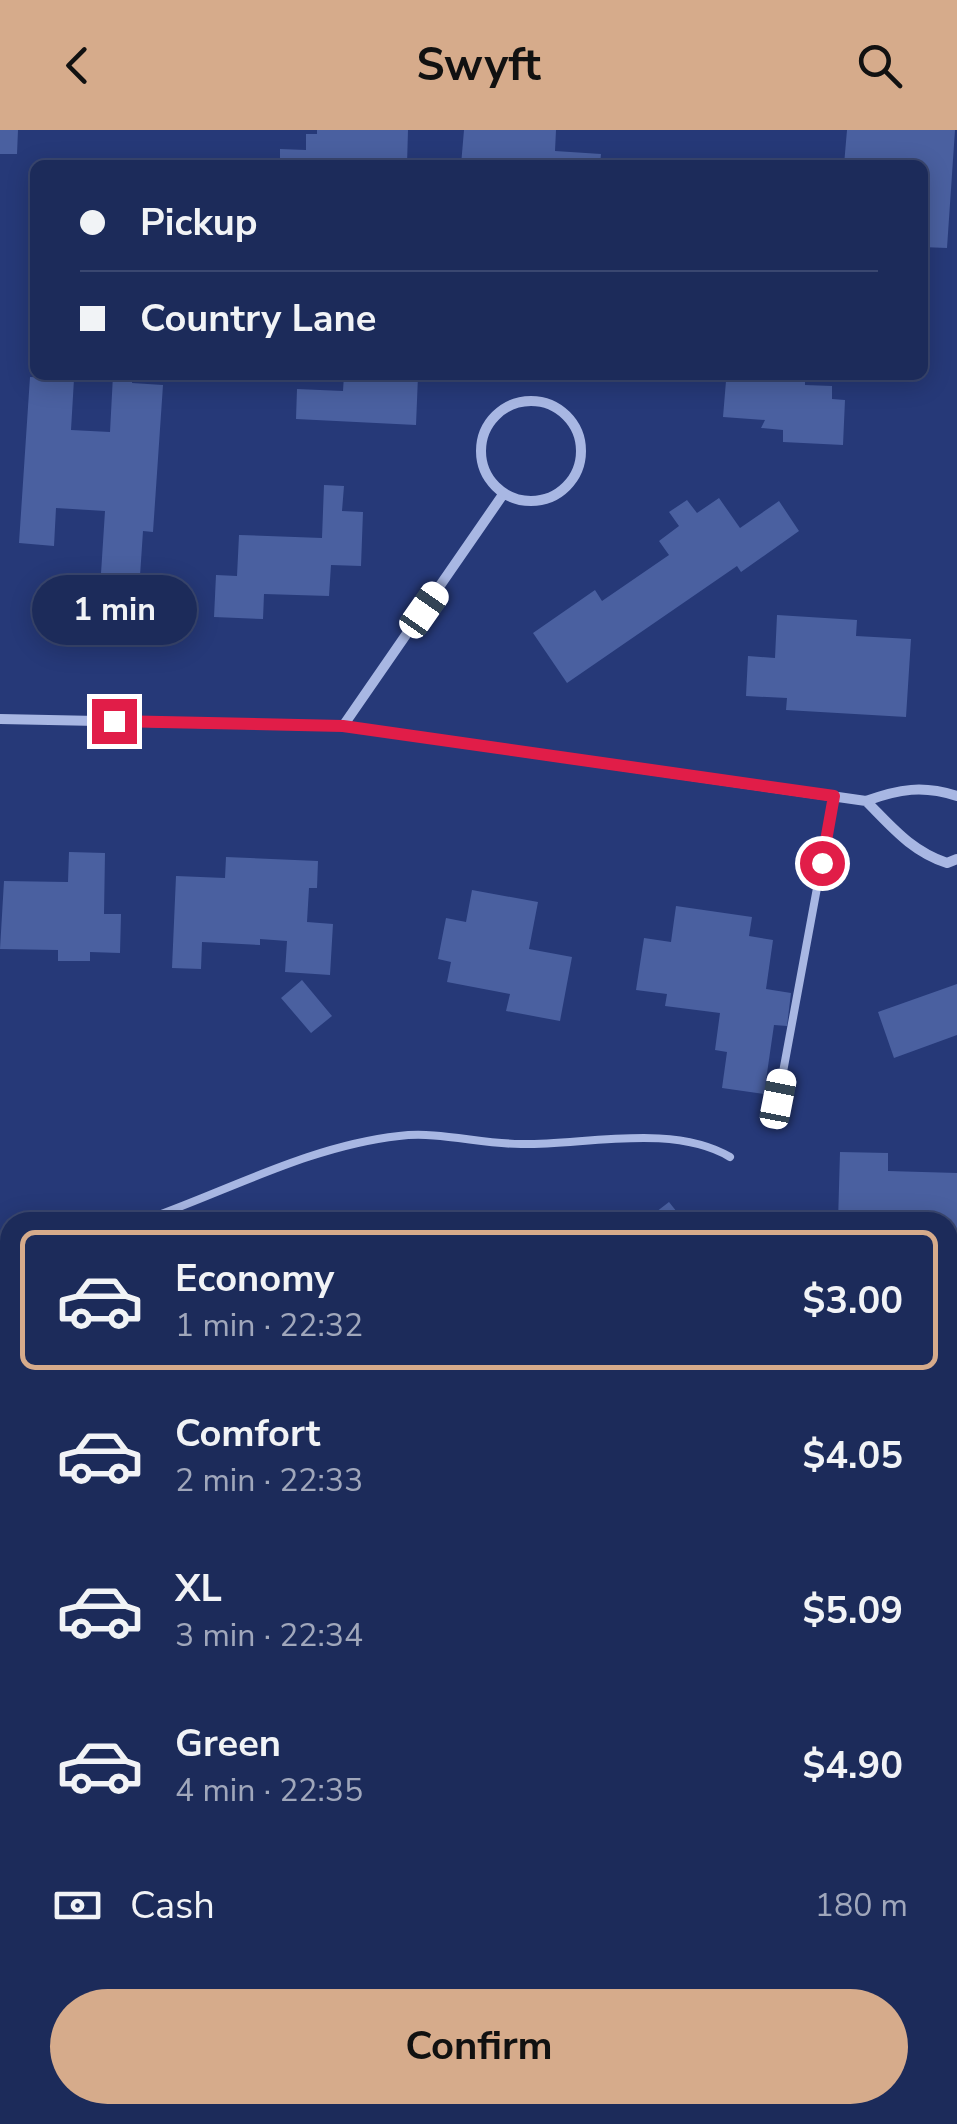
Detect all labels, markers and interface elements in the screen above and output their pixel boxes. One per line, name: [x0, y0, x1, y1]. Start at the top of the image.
text: Swyft: [416, 35, 541, 96]
icon: back: [50, 38, 105, 93]
icon: search: [852, 38, 907, 93]
text: Pickup: [140, 197, 258, 248]
text: Country Lane: [140, 293, 376, 344]
callout: 1 min: [32, 576, 196, 646]
car: [395, 577, 453, 643]
text: 1 min: [73, 588, 156, 631]
route end: [92, 699, 137, 744]
route start: [800, 841, 845, 886]
car: [758, 1067, 798, 1131]
text: Economy: [175, 1253, 334, 1304]
icon: car: [55, 1255, 145, 1345]
text: $3.00: [802, 1275, 903, 1326]
text: 1 min · 22:32: [175, 1304, 363, 1347]
text: Comfort: [175, 1408, 320, 1459]
icon: car: [55, 1410, 145, 1500]
text: $4.05: [802, 1430, 903, 1481]
text: 2 min · 22:33: [175, 1459, 363, 1502]
text: XL: [175, 1563, 222, 1614]
icon: car: [55, 1565, 145, 1655]
text: $5.09: [802, 1585, 903, 1636]
text: 3 min · 22:34: [175, 1614, 363, 1657]
text: Green: [175, 1718, 281, 1769]
icon: car: [55, 1720, 145, 1810]
text: $4.90: [802, 1740, 903, 1791]
text: 4 min · 22:35: [175, 1769, 363, 1812]
icon: cash: [50, 1878, 105, 1933]
text: Cash: [130, 1880, 215, 1931]
text: 180 m: [815, 1884, 908, 1927]
button: Confirm: [50, 1989, 908, 2104]

